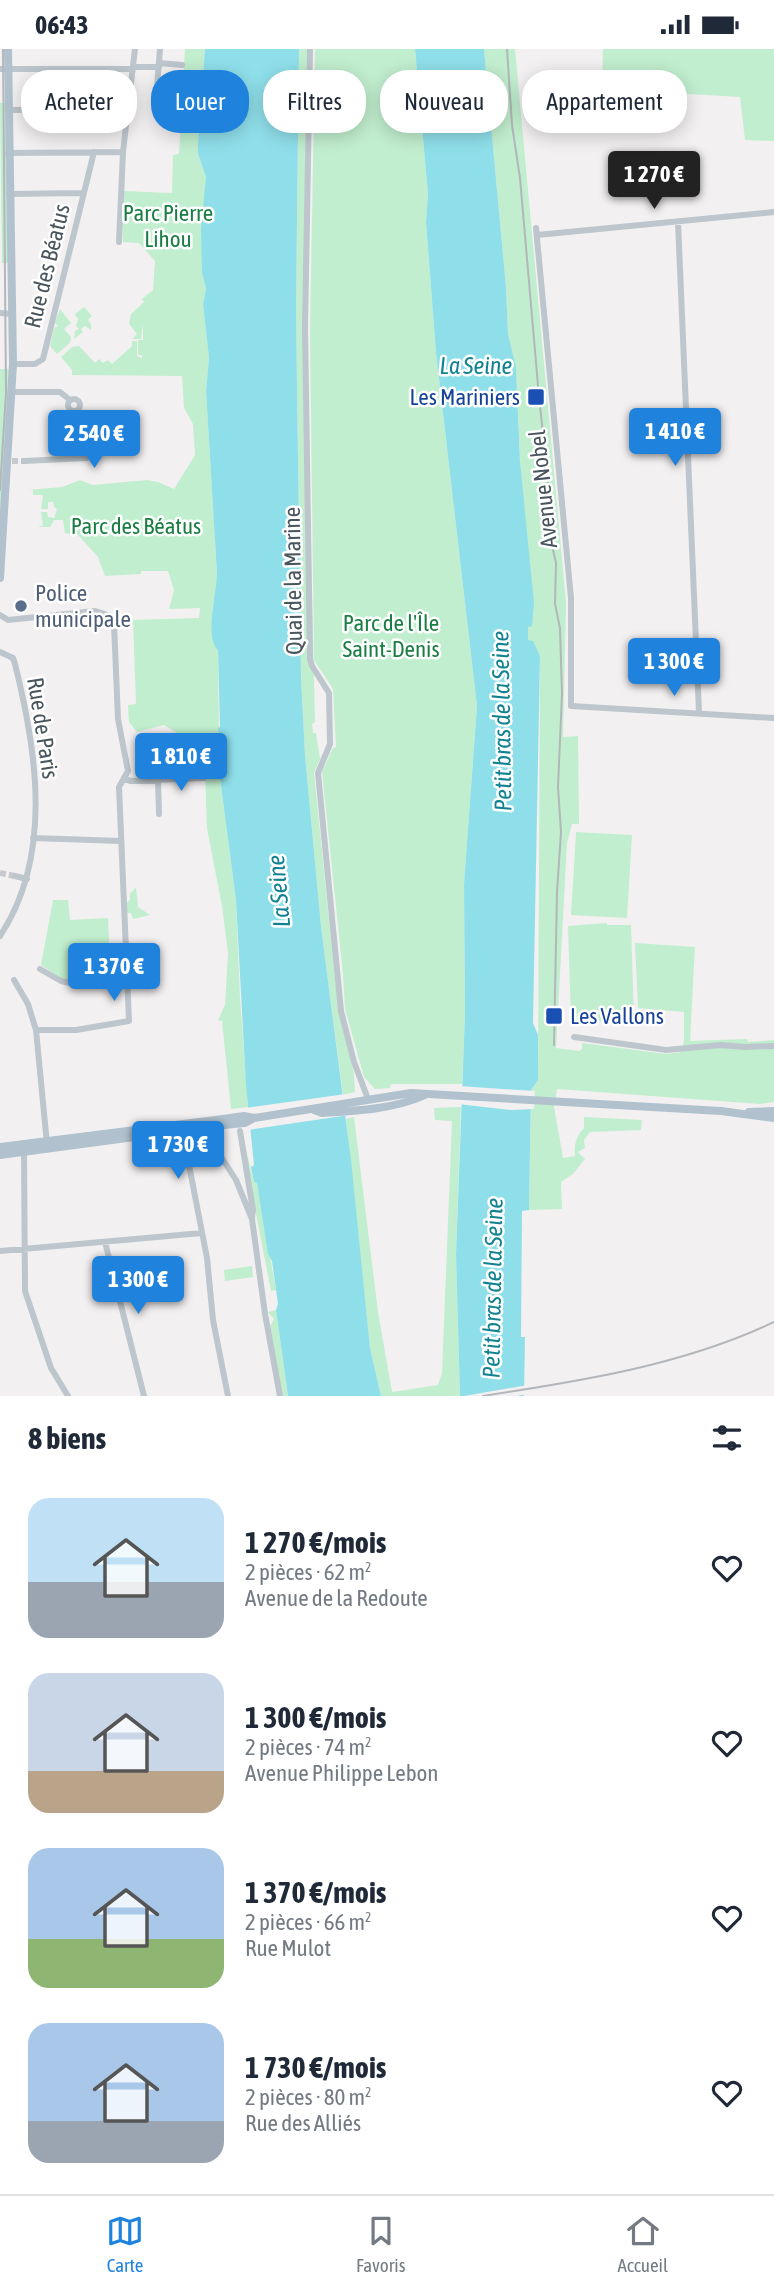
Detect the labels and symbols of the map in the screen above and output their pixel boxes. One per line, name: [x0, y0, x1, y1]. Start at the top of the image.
pin: 1 270 €: [589, 151, 719, 211]
park label: Parc Pierre Lihou: [123, 200, 213, 252]
street label: Rue des Béatus: [19, 201, 75, 331]
water label: La Seine: [440, 352, 512, 379]
place label: Les Mariniers: [409, 384, 520, 410]
marker: Les Mariniers: [526, 387, 546, 407]
pin: 1 410 €: [610, 409, 740, 468]
pin: 2 540 €: [29, 411, 159, 470]
street label: Avenue Nobel: [524, 429, 562, 549]
street label: Quai de la Marine: [279, 507, 307, 655]
park label: Parc des Béatus: [71, 513, 201, 539]
place label: Police municipale: [35, 580, 131, 632]
marker: Police municipale: [13, 598, 29, 614]
park label: Parc de l'Île Saint-Denis: [342, 610, 440, 662]
water label: Petit bras de la Seine: [486, 630, 517, 812]
pin: 1 300 €: [609, 639, 739, 698]
street label: Rue de Paris: [22, 675, 64, 781]
pin: 1 810 €: [116, 733, 246, 793]
water label: La Seine: [262, 854, 295, 928]
pin: 1 370 €: [49, 943, 179, 1003]
place label: Les Vallons: [570, 1003, 664, 1029]
marker: Les Vallons: [544, 1006, 564, 1026]
pin: 1 730 €: [113, 1121, 243, 1181]
water label: Petit bras de la Seine: [477, 1197, 508, 1379]
pin: 1 300 €: [73, 1257, 203, 1316]

